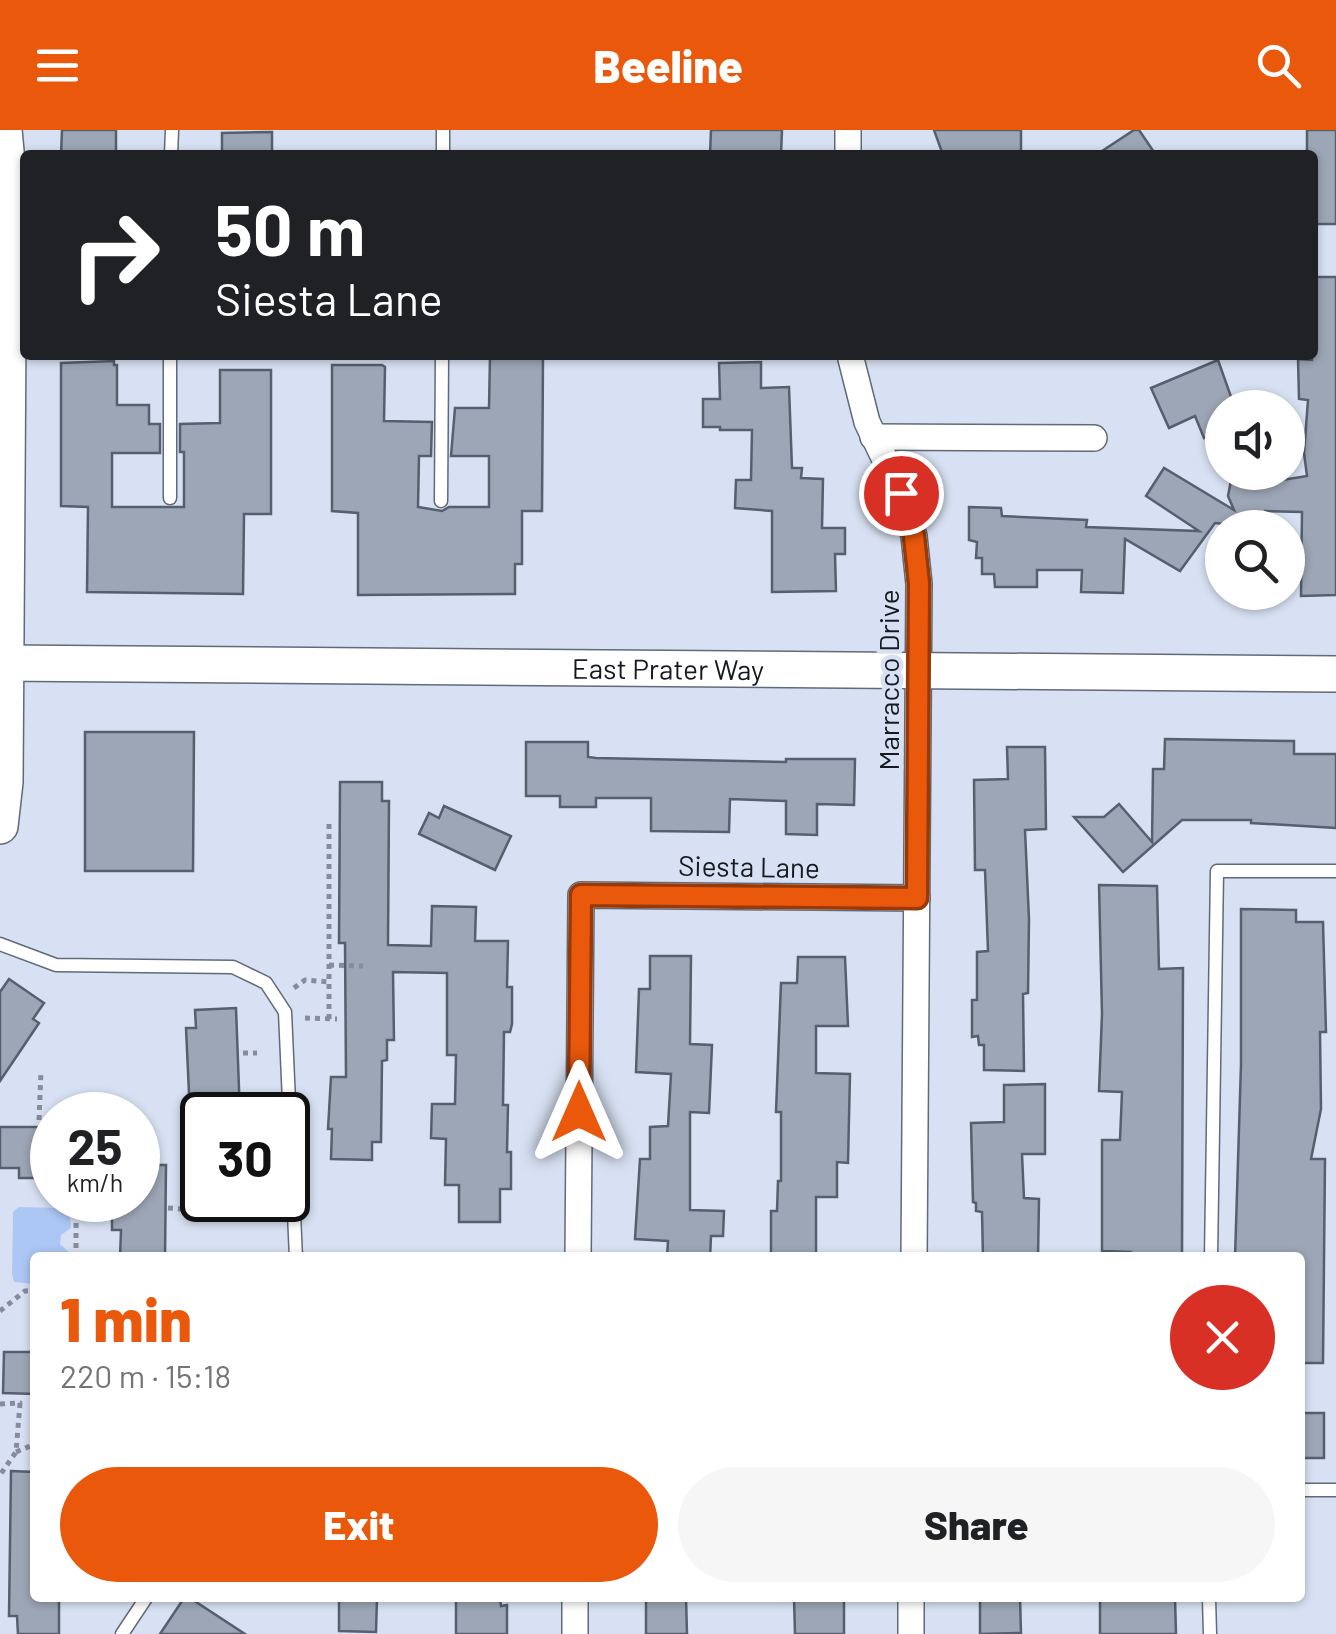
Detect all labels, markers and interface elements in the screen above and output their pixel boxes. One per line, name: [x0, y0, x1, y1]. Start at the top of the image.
icon: menu: [30, 38, 85, 93]
text: Beeline: [593, 38, 743, 92]
icon: search: [1251, 38, 1306, 93]
text: 50 m: [215, 186, 365, 270]
icon: right: [50, 190, 180, 320]
text: Siesta Lane: [215, 271, 443, 325]
map controls: [1205, 390, 1305, 610]
button: sound: [1205, 390, 1305, 490]
pin: [859, 451, 944, 536]
icon: arrive: [874, 466, 929, 521]
button: search: [1205, 510, 1305, 610]
street label: Marracco Drive: [871, 589, 905, 771]
street label: East Prater Way: [572, 651, 764, 686]
street label: Siesta Lane: [678, 848, 820, 884]
position arrow: [527, 1060, 631, 1164]
speed limit sign: 30: [180, 1092, 310, 1222]
text: 25: [68, 1115, 122, 1175]
text: km/h: [67, 1167, 123, 1197]
text: 1 min: [60, 1282, 192, 1354]
button: close: [1170, 1285, 1275, 1390]
text: 220 m · 15:18: [60, 1356, 231, 1394]
button: Exit: [60, 1467, 658, 1582]
button: Share: [678, 1467, 1275, 1582]

